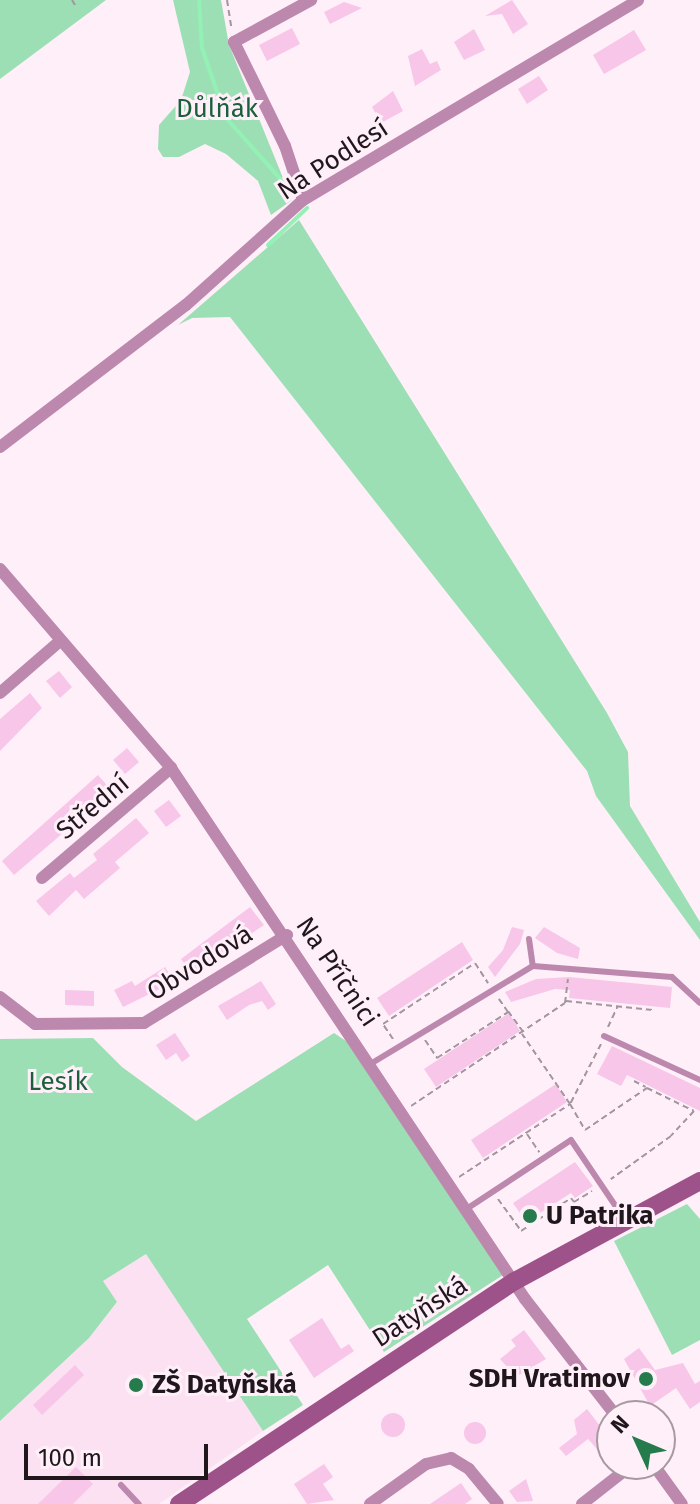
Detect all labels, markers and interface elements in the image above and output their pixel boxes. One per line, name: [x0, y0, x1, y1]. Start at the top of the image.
park label: Důlňák: [176, 93, 258, 125]
street label: Na Podlesí: [272, 113, 394, 207]
street label: Střední: [50, 768, 136, 846]
street label: Na Příčnici: [289, 911, 385, 1033]
street label: Obvodová: [142, 918, 258, 1008]
park label: Lesík: [28, 1066, 88, 1098]
place label: U Patrika: [546, 1200, 654, 1232]
marker: U Patrika: [521, 1207, 539, 1225]
street label: Datyňská: [367, 1270, 473, 1354]
place label: SDH Vratimov: [469, 1363, 630, 1395]
place label: ZŠ Datyňská: [152, 1369, 297, 1401]
marker: SDH Vratimov: [637, 1370, 655, 1388]
marker: ZŠ Datyňská: [127, 1376, 145, 1394]
north arrow: [596, 1400, 676, 1480]
text: N: [605, 1410, 635, 1439]
scale bar: [28, 1428, 212, 1478]
text: 100 m: [38, 1444, 102, 1472]

